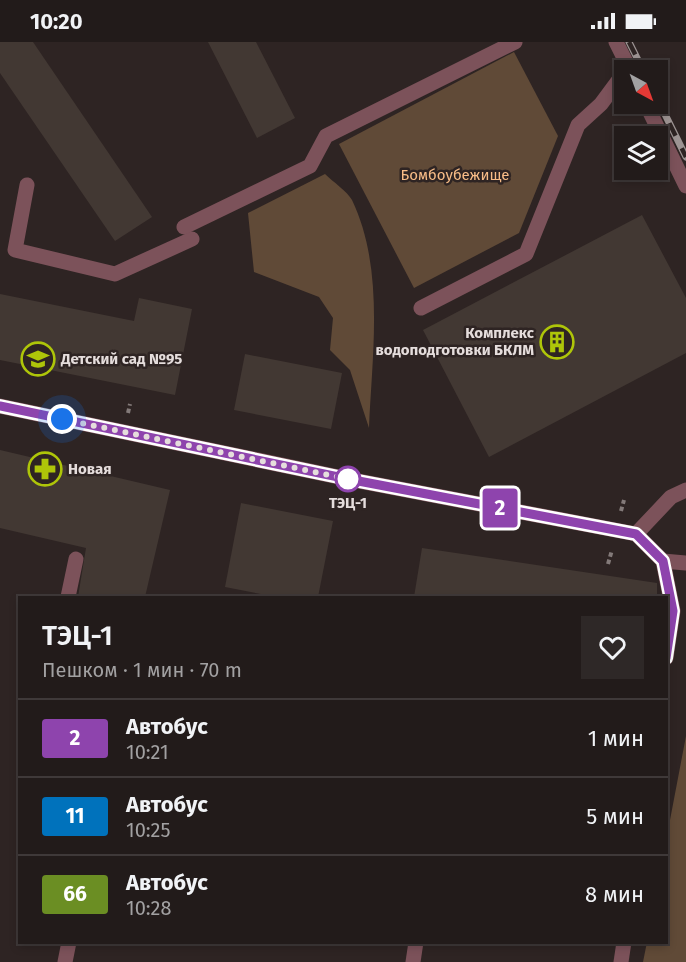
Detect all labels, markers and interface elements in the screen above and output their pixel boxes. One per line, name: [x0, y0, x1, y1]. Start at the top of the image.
text: 10:20: [30, 8, 83, 35]
north arrow: [614, 60, 668, 114]
map controls: [614, 60, 668, 180]
button: layers: [614, 126, 668, 180]
park label: Бомбоубежище: [401, 166, 509, 184]
place label: Комплекс водоподготовки БКЛМ: [376, 324, 535, 359]
building icon: Комплекс водоподготовки БКЛМ: [539, 324, 575, 360]
school or university icon: Детский сад №95: [20, 341, 56, 377]
place label: Детский сад №95: [60, 350, 182, 368]
your location: [47, 404, 77, 434]
pharmacy icon: Новая: [27, 451, 63, 487]
place label: Новая: [68, 460, 112, 478]
marker: ТЭЦ-1: [335, 466, 361, 492]
line badge: 2: [480, 488, 520, 528]
place label: ТЭЦ-1: [329, 494, 367, 512]
text: 2: [495, 495, 505, 521]
button: heart: [581, 616, 644, 679]
text: ТЭЦ-1: [42, 619, 113, 652]
text: Пешком · 1 мин · 70 m: [42, 658, 242, 682]
text: Автобус: [126, 713, 208, 740]
text: 2: [70, 725, 80, 751]
text: 1 мин: [588, 725, 644, 752]
text: 10:21: [126, 740, 169, 764]
text: Автобус: [126, 791, 208, 818]
text: 11: [65, 803, 85, 829]
text: 5 мин: [586, 803, 644, 830]
text: 10:25: [126, 818, 171, 842]
text: Автобус: [126, 869, 208, 896]
text: 66: [63, 881, 87, 907]
text: 8 мин: [585, 881, 644, 908]
text: 10:28: [126, 896, 172, 920]

